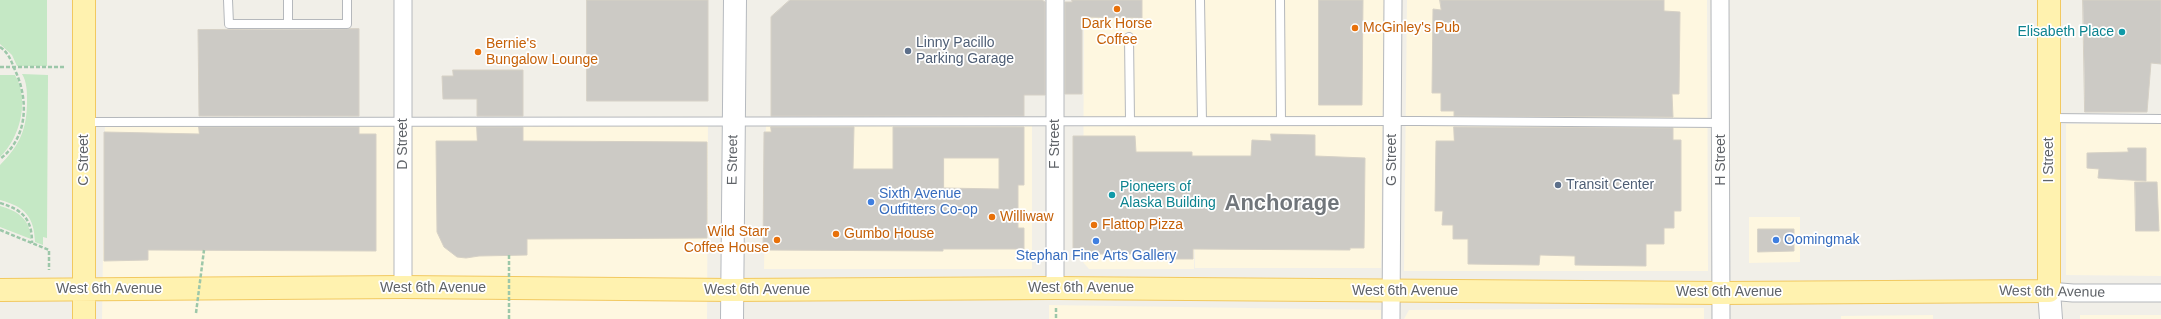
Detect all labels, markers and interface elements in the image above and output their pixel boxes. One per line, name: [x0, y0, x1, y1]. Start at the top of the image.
marker: Dark Horse Coffee: [1112, 4, 1122, 14]
place label: Dark Horse Coffee: [1082, 16, 1152, 48]
place label: McGinley's Pub: [1363, 20, 1460, 36]
marker: McGinley's Pub: [1350, 23, 1360, 33]
place label: Elisabeth Place: [2017, 24, 2114, 40]
marker: Elisabeth Place: [2117, 27, 2127, 37]
place label: Linny Pacillo Parking Garage: [916, 35, 1014, 68]
place label: Bernie's Bungalow Lounge: [486, 36, 598, 68]
marker: Linny Pacillo Parking Garage: [903, 46, 913, 56]
marker: Bernie's Bungalow Lounge: [473, 47, 483, 57]
street label: D Street: [395, 118, 411, 170]
street label: F Street: [1047, 119, 1063, 169]
street label: C Street: [76, 134, 92, 186]
street label: G Street: [1384, 134, 1400, 186]
street label: H Street: [1713, 134, 1729, 186]
street label: E Street: [724, 135, 742, 185]
street label: I Street: [2041, 137, 2057, 183]
place label: Transit Center: [1566, 177, 1654, 193]
place label: Pioneers of Alaska Building: [1120, 179, 1216, 212]
marker: Transit Center: [1553, 180, 1563, 190]
place label: Sixth Avenue Outfitters Co-op: [879, 186, 978, 218]
marker: Pioneers of Alaska Building: [1107, 190, 1117, 200]
district label: Anchorage: [1225, 191, 1339, 217]
marker: Sixth Avenue Outfitters Co-op: [866, 197, 876, 207]
place label: Williwaw: [1000, 209, 1054, 225]
marker: Williwaw: [987, 212, 997, 222]
place label: Flattop Pizza: [1102, 217, 1183, 233]
marker: Flattop Pizza: [1089, 220, 1099, 230]
place label: Wild Starr Coffee House: [684, 224, 769, 256]
place label: Gumbo House: [844, 226, 934, 242]
marker: Gumbo House: [831, 229, 841, 239]
place label: Oomingmak: [1784, 232, 1859, 248]
marker: Wild Starr Coffee House: [772, 235, 782, 245]
marker: Oomingmak: [1771, 235, 1781, 245]
marker: Stephan Fine Arts Gallery: [1091, 236, 1101, 246]
place label: Stephan Fine Arts Gallery: [1016, 248, 1176, 264]
street label: West 6th Avenue: [380, 280, 486, 296]
street label: West 6th Avenue: [1028, 280, 1134, 296]
street label: West 6th Avenue: [56, 281, 162, 297]
street label: West 6th Avenue: [704, 282, 810, 298]
street label: West 6th Avenue: [1352, 283, 1458, 299]
street label: West 6th Avenue: [1999, 283, 2105, 301]
street label: West 6th Avenue: [1676, 284, 1782, 300]

